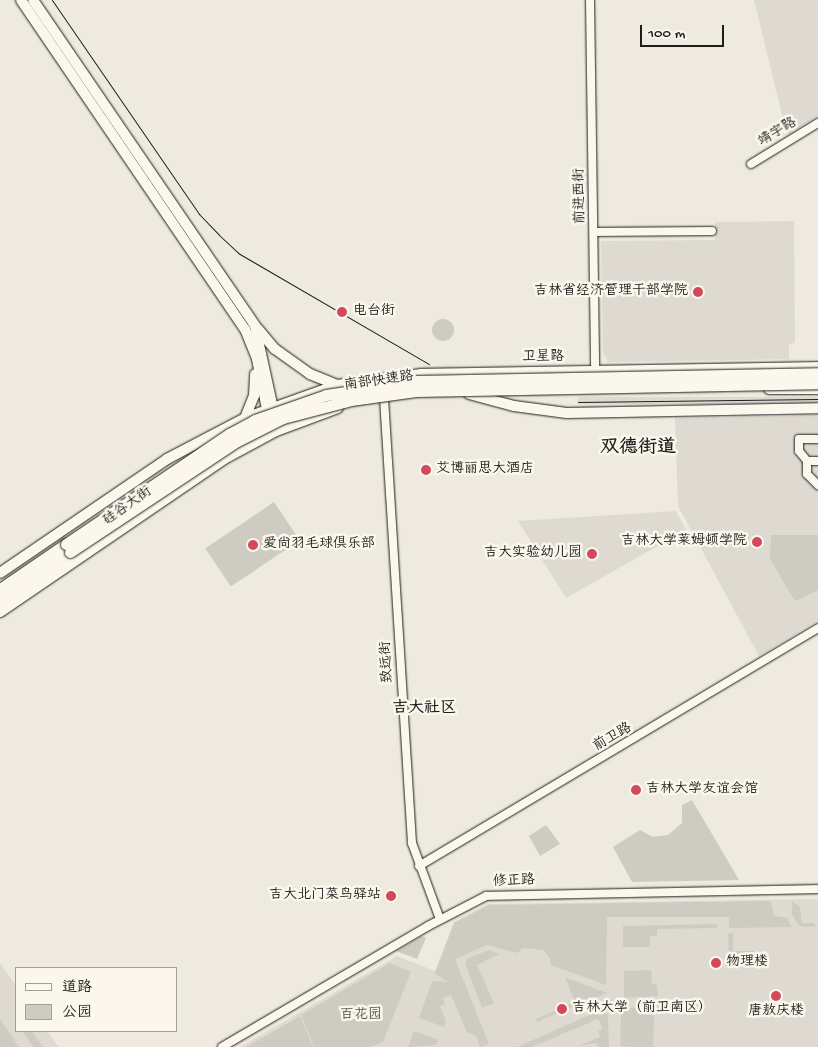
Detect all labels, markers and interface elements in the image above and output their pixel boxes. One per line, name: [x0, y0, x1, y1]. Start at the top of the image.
scale bar: [643, 15, 727, 47]
text: 100 m: [648, 25, 685, 43]
street label: 靖宇路: [756, 115, 800, 151]
street label: 前进西街: [572, 168, 590, 224]
place label: 吉林省经济管理干部学院: [534, 284, 688, 300]
marker: 吉林省经济管理干部学院: [692, 286, 704, 298]
place label: 电台街: [353, 304, 395, 320]
marker: 电台街: [335, 305, 349, 319]
street label: 卫星路: [522, 350, 564, 366]
street label: 南部快速路: [343, 369, 415, 395]
district label: 双德街道: [600, 438, 676, 460]
place label: 艾博丽思大酒店: [436, 462, 534, 478]
marker: 艾博丽思大酒店: [420, 464, 432, 476]
street label: 硅谷大街: [100, 484, 156, 530]
place label: 吉林大学莱姆顿学院: [621, 534, 747, 550]
marker: 吉林大学莱姆顿学院: [751, 536, 763, 548]
place label: 爱尚羽毛球俱乐部: [263, 537, 375, 553]
marker: 爱尚羽毛球俱乐部: [247, 539, 259, 551]
place label: 吉大实验幼儿园: [484, 546, 582, 562]
marker: 吉大实验幼儿园: [586, 548, 598, 560]
street label: 致远街: [379, 641, 397, 683]
district label: 吉大社区: [392, 700, 456, 720]
street label: 前卫路: [591, 720, 635, 756]
place label: 吉林大学友谊会馆: [646, 782, 758, 798]
marker: 吉林大学友谊会馆: [630, 784, 642, 796]
street label: 修正路: [493, 873, 535, 891]
place label: 吉大北门菜鸟驿站: [269, 888, 381, 904]
marker: 吉大北门菜鸟驿站: [385, 890, 397, 902]
place label: 物理楼: [726, 955, 768, 971]
marker: 物理楼: [710, 957, 722, 969]
legend: [15, 967, 178, 1032]
text: 道路: [62, 979, 92, 997]
marker: 唐敖庆楼: [770, 990, 782, 1002]
place label: 吉林大学（前卫南区）: [572, 1001, 712, 1017]
marker: 吉林大学（前卫南区）: [556, 1003, 568, 1015]
text: 公园: [62, 1004, 92, 1022]
place label: 唐敖庆楼: [748, 1004, 804, 1020]
park label: 百花园: [340, 1008, 382, 1024]

